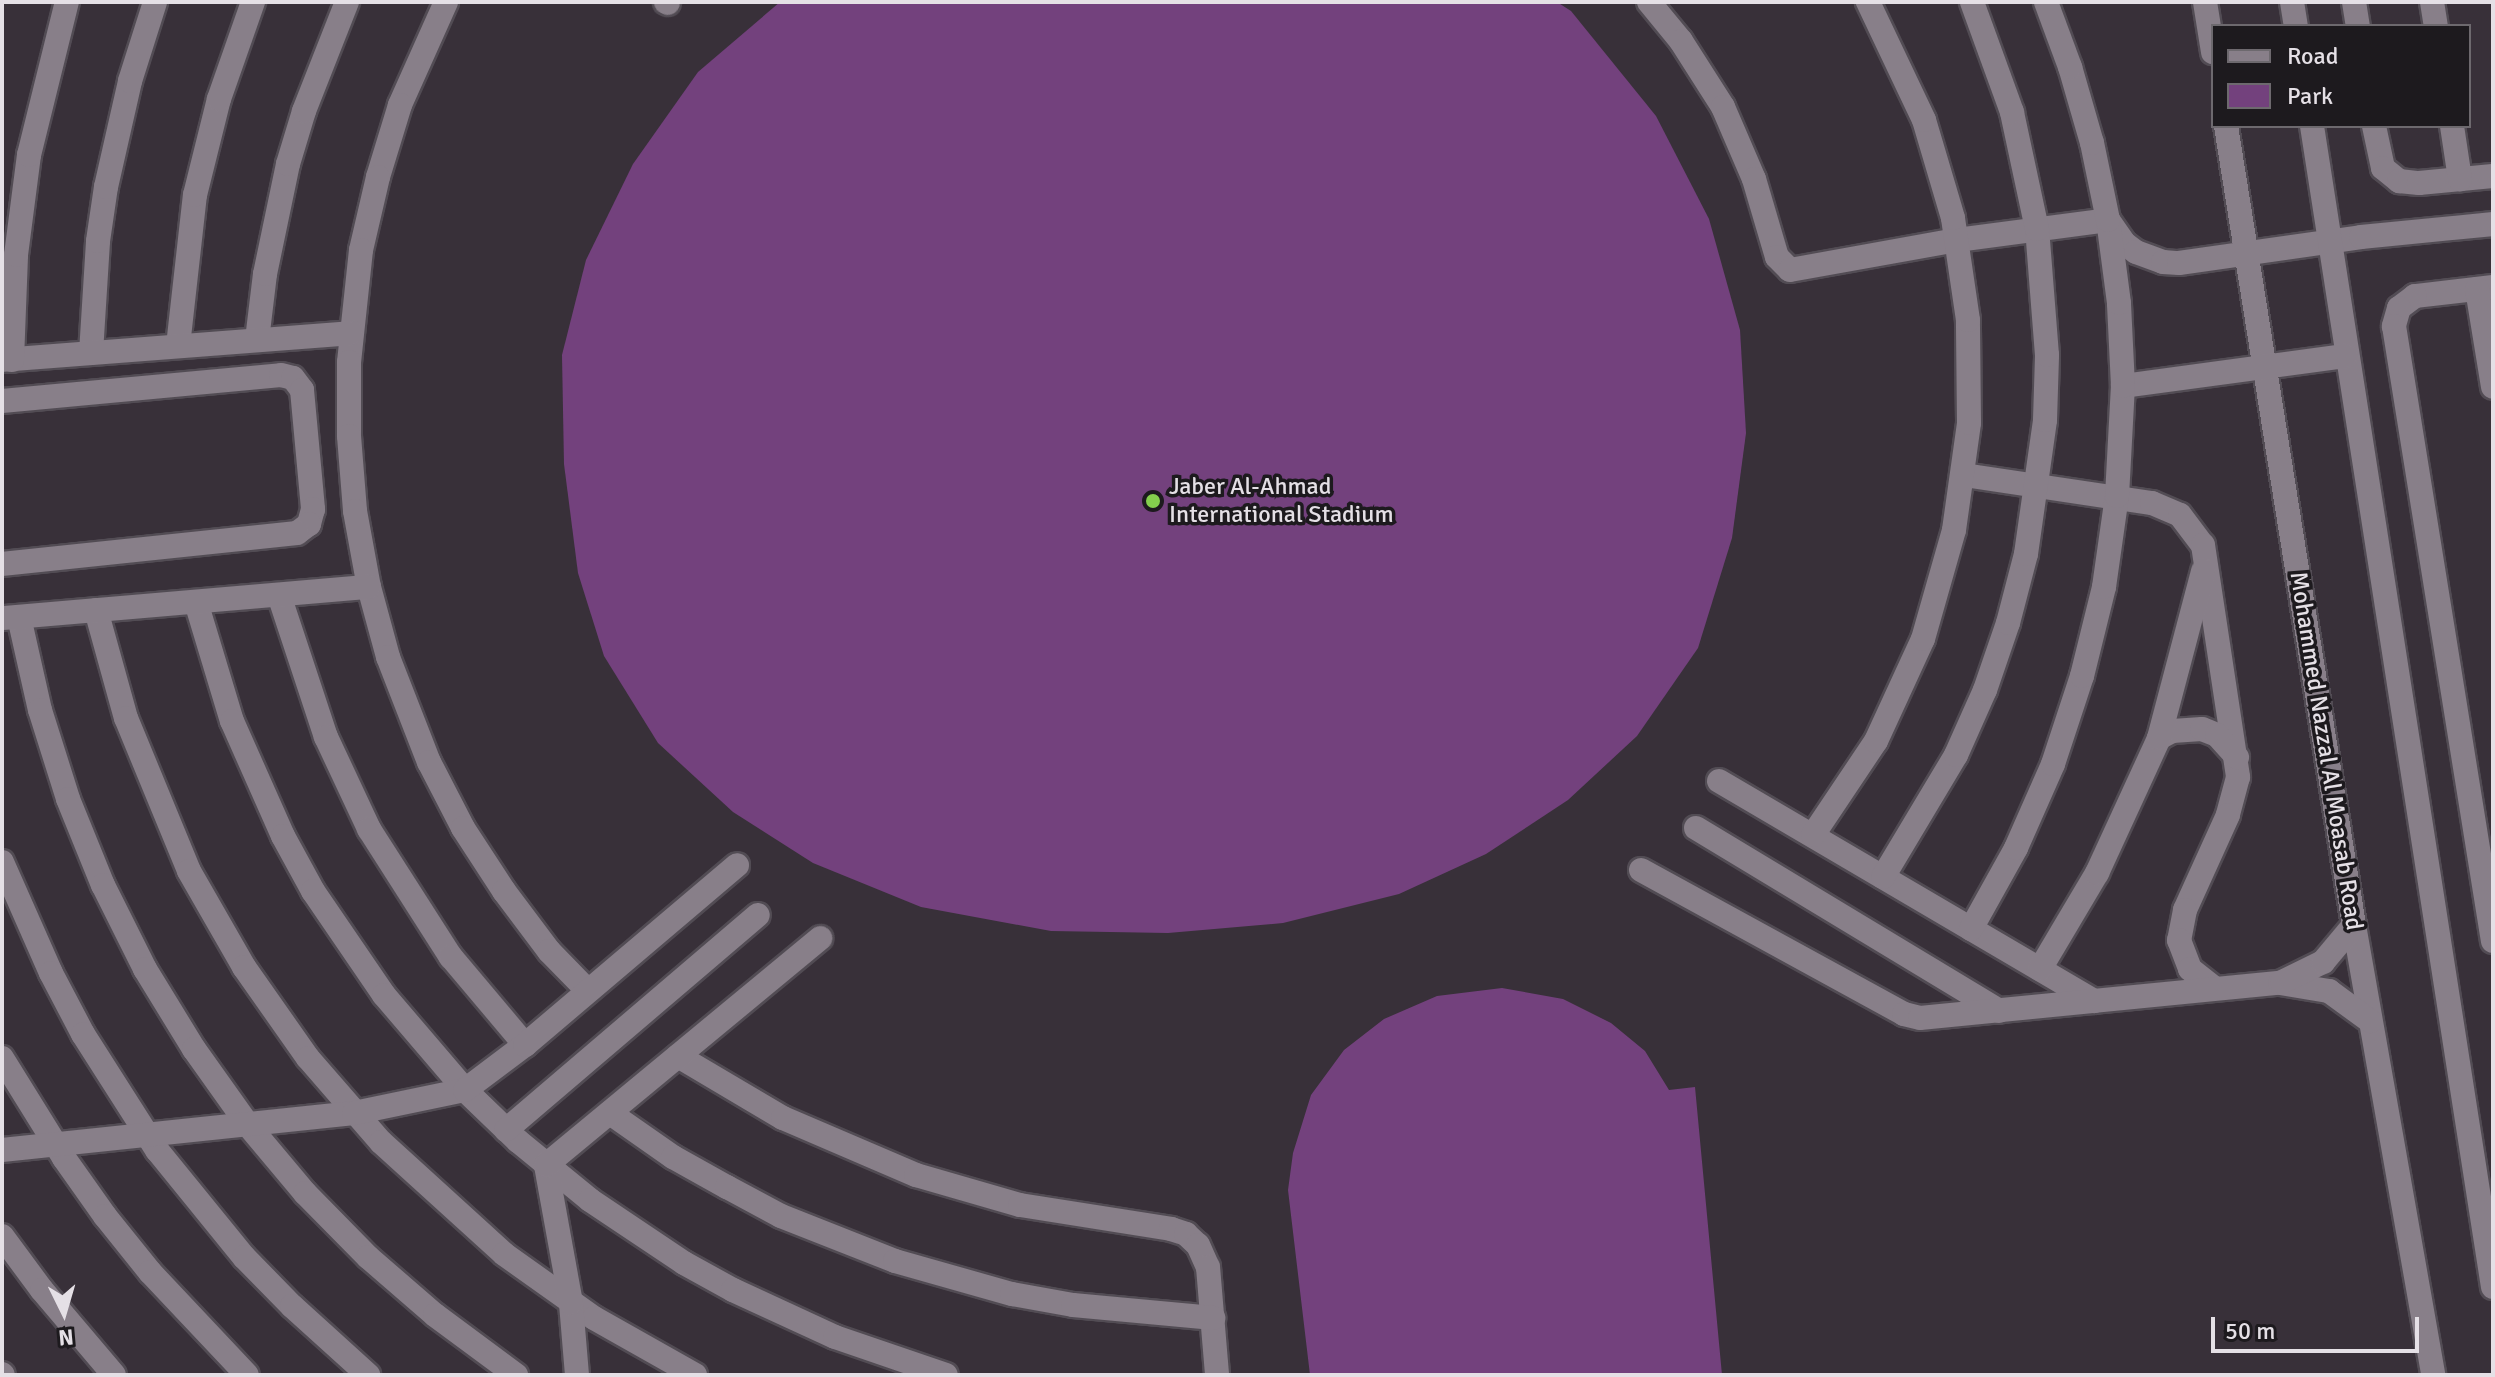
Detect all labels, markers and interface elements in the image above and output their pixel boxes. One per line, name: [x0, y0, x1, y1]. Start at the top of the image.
legend: [2211, 24, 2471, 128]
text: Road: [2287, 41, 2338, 71]
text: Park: [2287, 81, 2333, 111]
place label: Jaber Al-Ahmad International Stadium: [1169, 473, 1394, 529]
marker: Jaber Al-Ahmad International Stadium: [1144, 492, 1162, 510]
street label: Mohammed Nazzal Al Moasab Road: [2283, 570, 2369, 932]
north arrow: [24, 1273, 104, 1353]
scale bar: [2215, 1301, 2423, 1351]
text: 50 m: [2225, 1316, 2275, 1346]
text: N: [57, 1323, 75, 1352]

